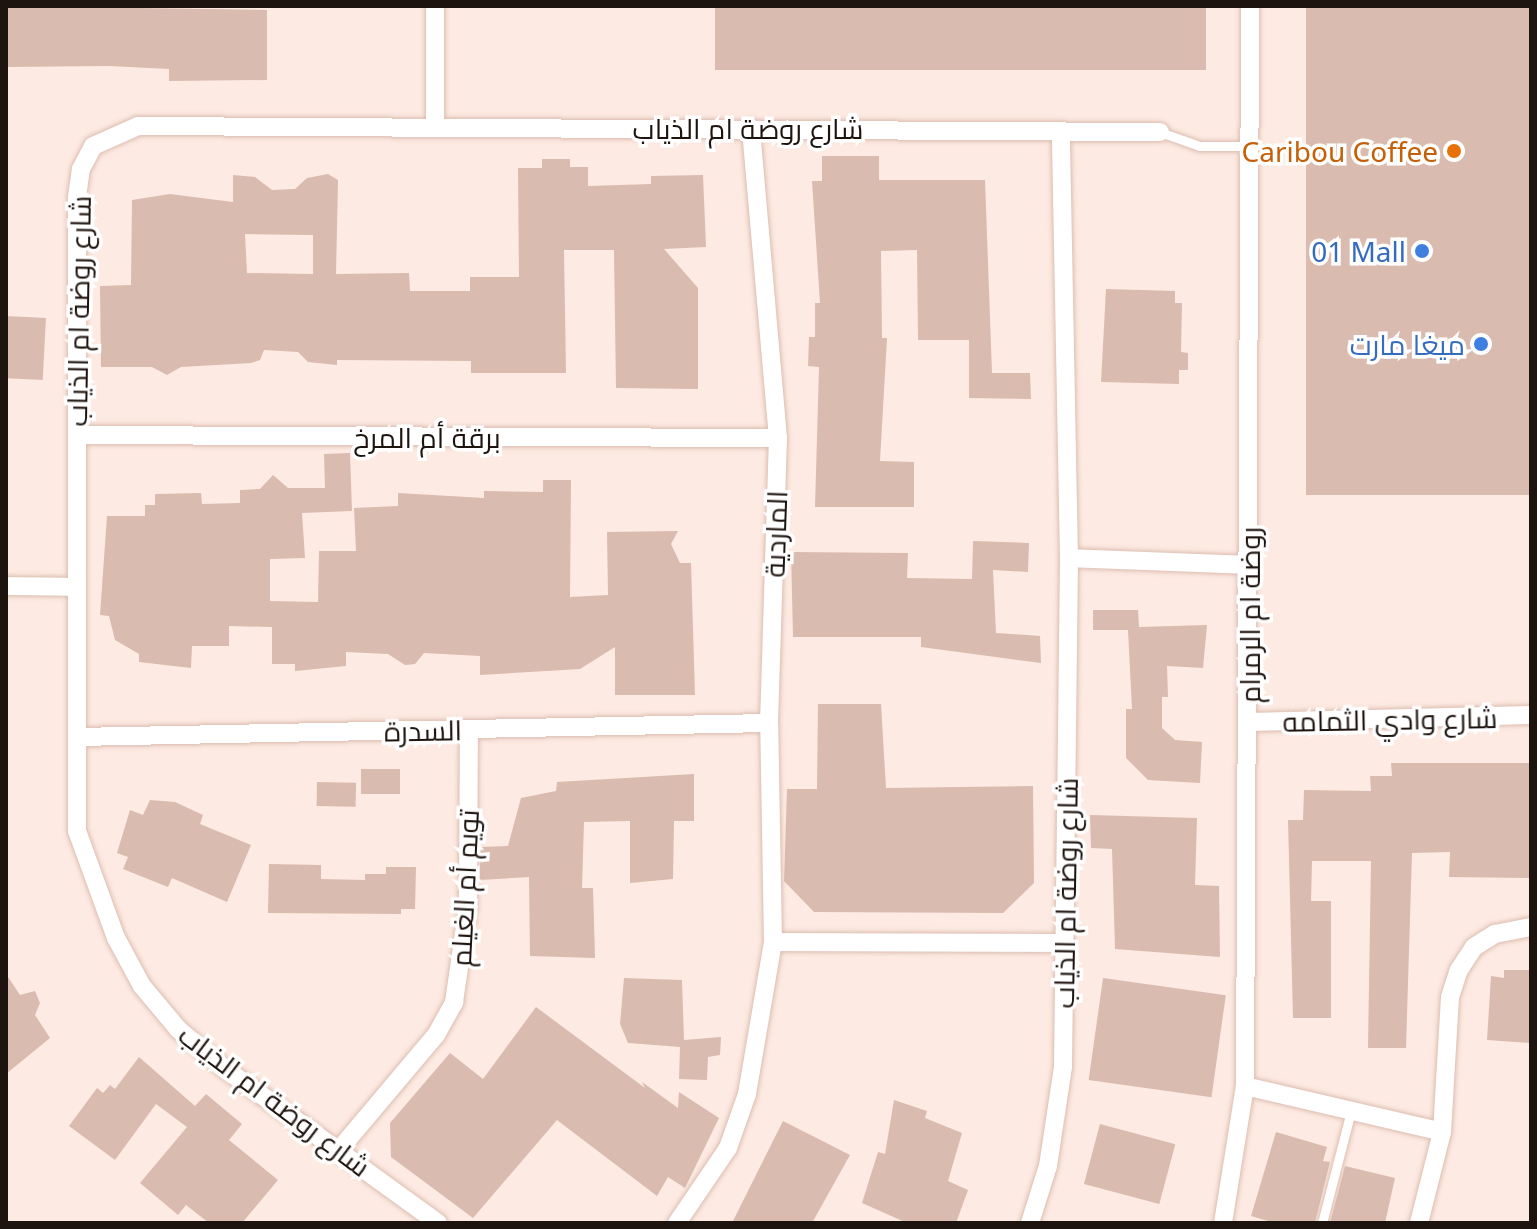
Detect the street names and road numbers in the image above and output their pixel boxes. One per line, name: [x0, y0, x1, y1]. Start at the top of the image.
street label: شارع روضة ام الذياب: [633, 111, 863, 145]
street label: شارع روضة ام الذياب: [59, 195, 97, 427]
street label: برقة أم المرخ: [353, 420, 501, 454]
street label: الماردية: [757, 490, 793, 578]
street label: روضة ام الرمرام: [1232, 527, 1266, 703]
street label: شارع وادي الثمامه: [1282, 700, 1498, 738]
street label: السدرة: [384, 713, 462, 747]
street label: شارع روضة ام الذياب: [1046, 777, 1084, 1009]
street label: تويم أم الغيلم: [443, 808, 485, 968]
street label: شارع روضة ام الذياب: [173, 1017, 377, 1183]

